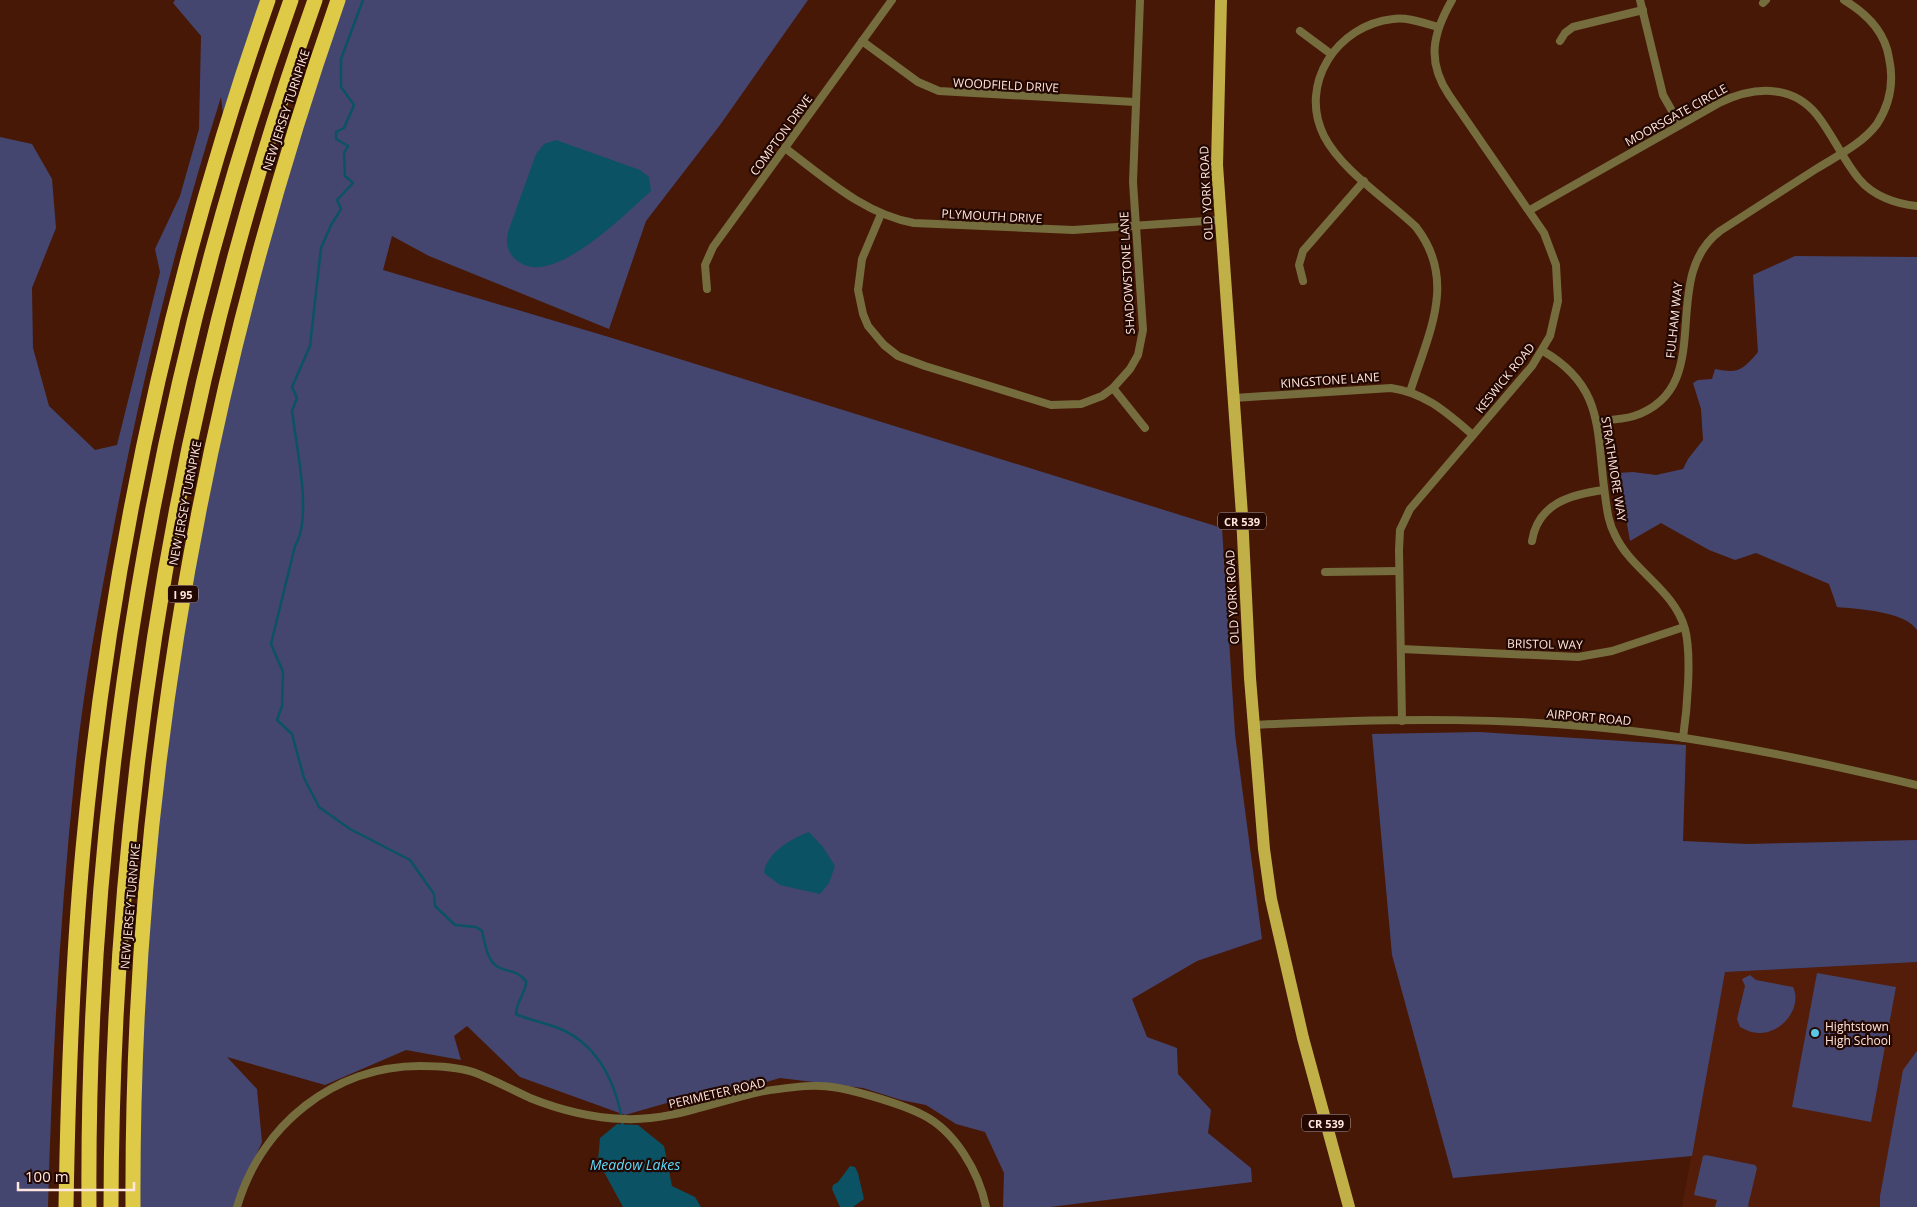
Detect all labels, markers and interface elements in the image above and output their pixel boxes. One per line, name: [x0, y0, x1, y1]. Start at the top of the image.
street label: NEW JERSEY TURNPIKE: [258, 47, 314, 173]
street label: WOODFIELD DRIVE: [953, 74, 1059, 96]
street label: MOORSGATE CIRCLE: [1622, 80, 1730, 150]
street label: COMPTON DRIVE: [746, 91, 816, 179]
street label: OLD YORK ROAD: [1195, 145, 1217, 241]
street label: PLYMOUTH DRIVE: [941, 205, 1043, 227]
street label: SHADOWSTONE LANE: [1115, 211, 1139, 335]
street label: FULHAM WAY: [1662, 281, 1687, 359]
street label: KESWICK ROAD: [1471, 339, 1539, 417]
street label: KINGSTONE LANE: [1280, 368, 1380, 392]
street label: STRATHMORE WAY: [1597, 415, 1631, 523]
street label: NEW JERSEY TURNPIKE: [165, 439, 205, 567]
road number: CR 539: [1218, 512, 1266, 530]
street label: OLD YORK ROAD: [1221, 549, 1243, 645]
road number: I 95: [168, 586, 198, 602]
street label: BRISTOL WAY: [1507, 635, 1583, 653]
street label: AIRPORT ROAD: [1546, 705, 1632, 729]
street label: NEW JERSEY TURNPIKE: [116, 842, 144, 970]
place label: Hightstown High School: [1825, 1018, 1891, 1049]
marker: Hightstown High School: [1809, 1027, 1821, 1039]
street label: PERIMETER ROAD: [667, 1074, 767, 1112]
road number: CR 539: [1302, 1114, 1350, 1132]
water label: Meadow Lakes: [590, 1155, 680, 1174]
scale bar: [18, 1160, 134, 1192]
text: 100 m: [25, 1166, 69, 1186]

